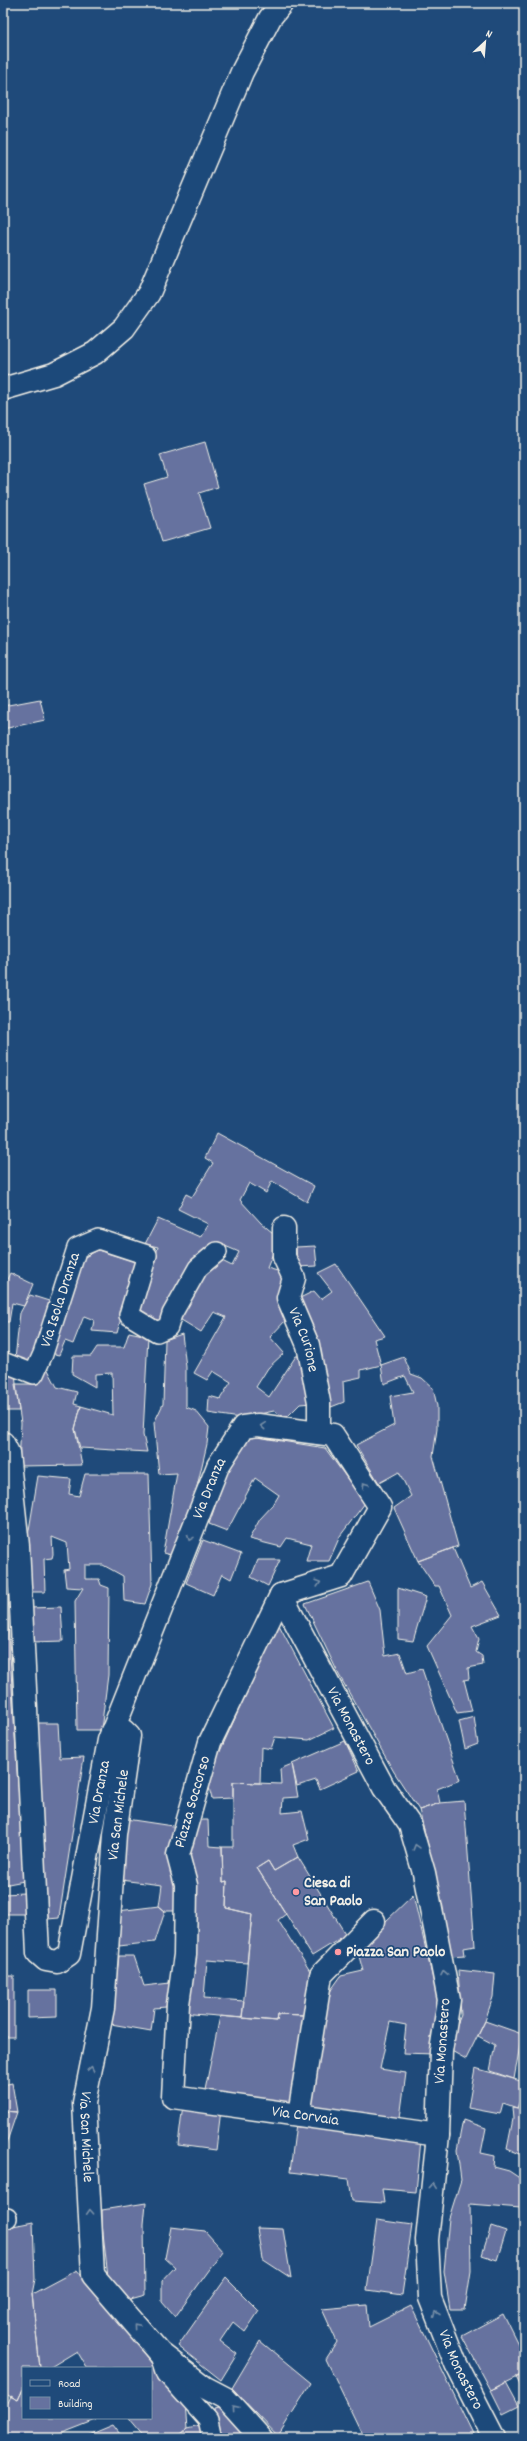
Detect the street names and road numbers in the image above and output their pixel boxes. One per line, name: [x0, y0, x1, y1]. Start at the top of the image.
street label: Via Isola Dranza: [34, 1249, 86, 1350]
street label: Via Curione: [282, 1304, 324, 1374]
street label: Via Dranza: [186, 1452, 232, 1523]
street label: Via Monastero: [321, 1683, 381, 1770]
street label: Piazza Soccorso: [169, 1753, 217, 1851]
street label: Via Dranza: [82, 1758, 117, 1826]
street label: Via San Michele: [102, 1768, 136, 1862]
street label: Via Monastero: [429, 1997, 457, 2085]
street label: Via San Michele: [72, 2089, 100, 2183]
street label: Via Corvaia: [270, 2100, 341, 2132]
street label: Via Monastero: [432, 2326, 489, 2414]

